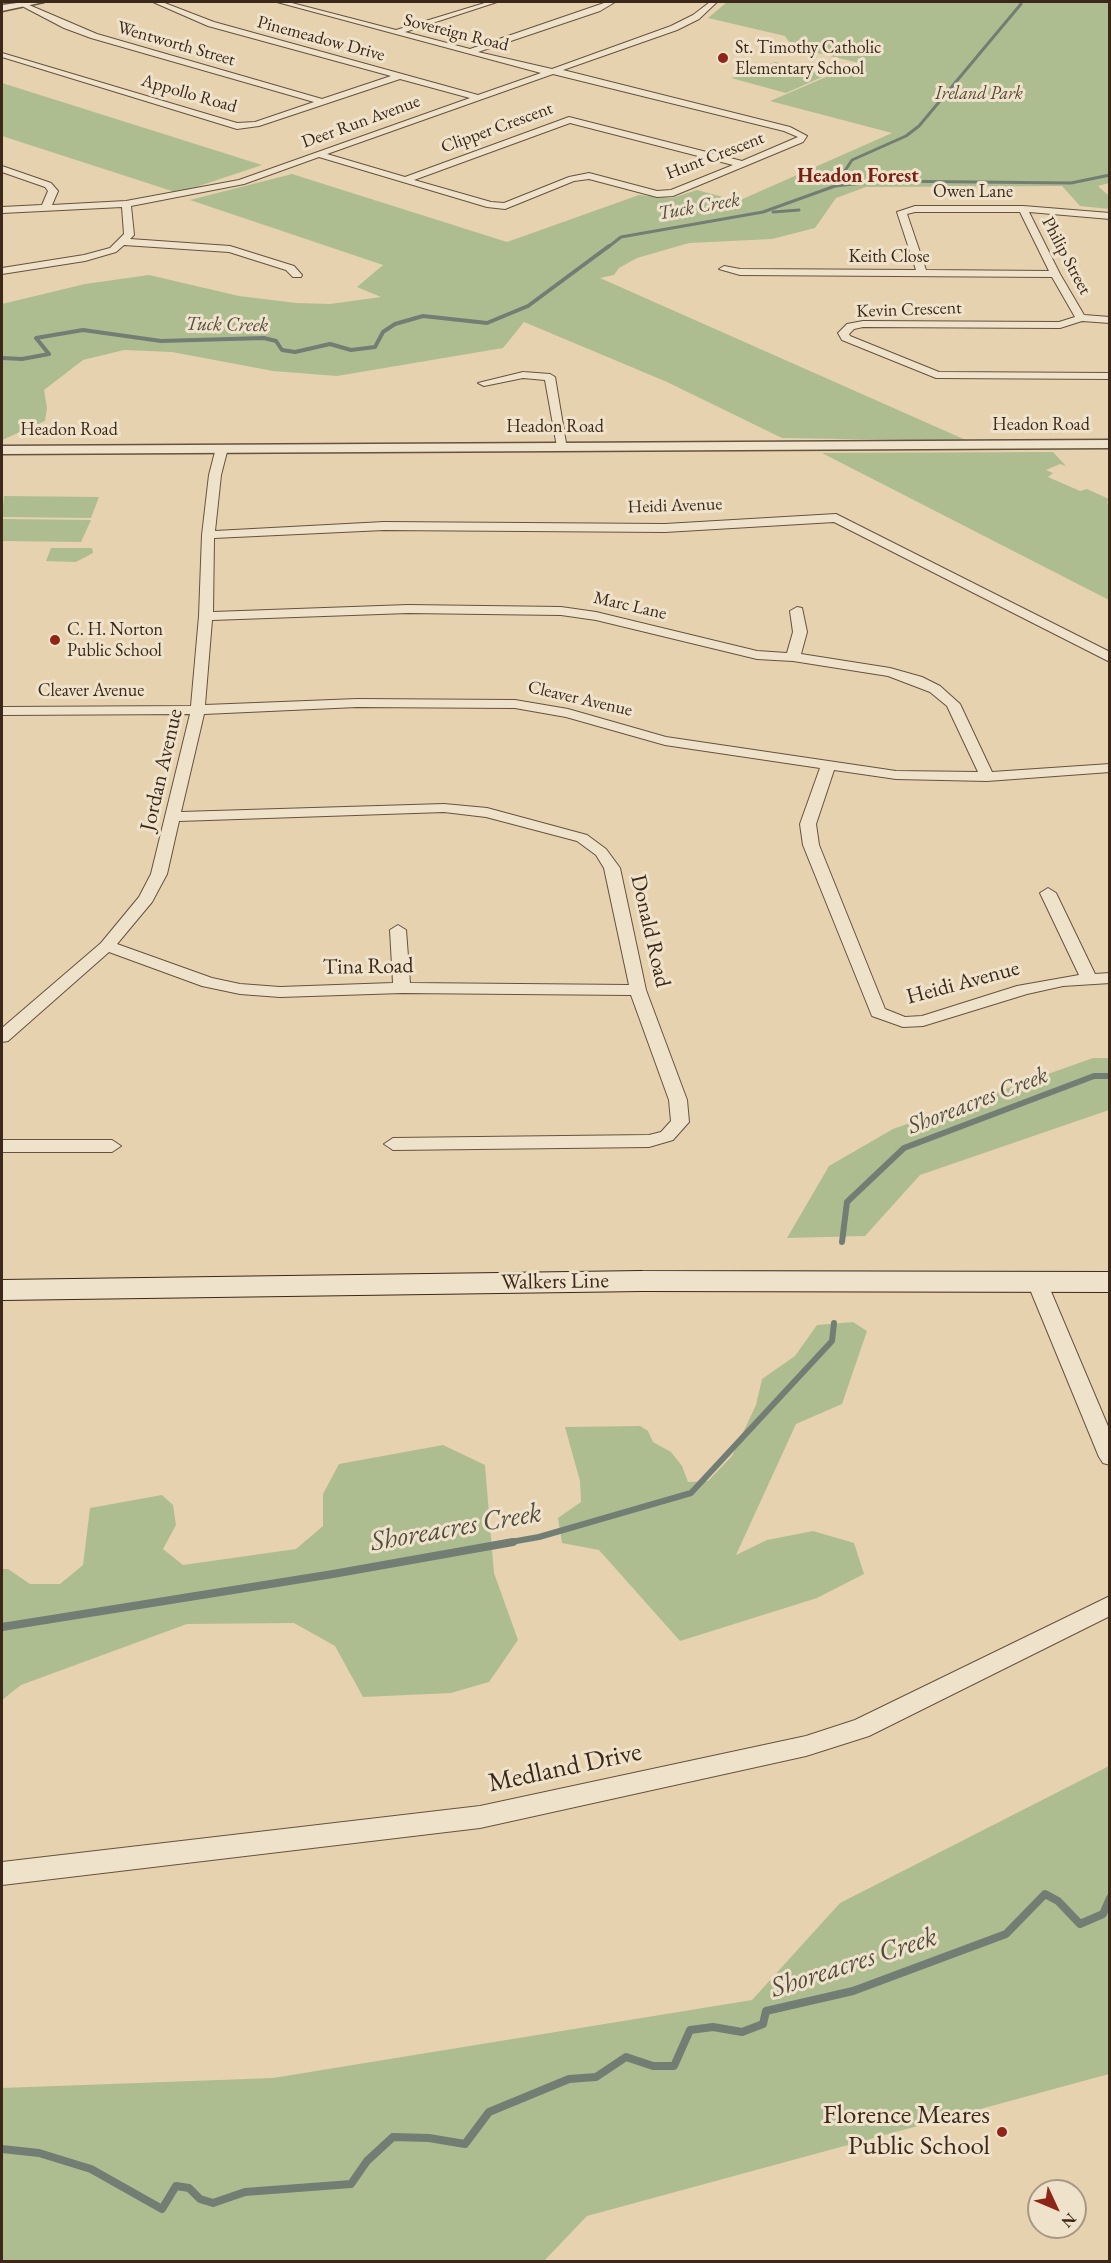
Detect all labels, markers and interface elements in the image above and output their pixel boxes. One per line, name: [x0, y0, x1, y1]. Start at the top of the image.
street label: Sovereign Road: [401, 10, 511, 56]
street label: Pinemeadow Drive: [255, 12, 387, 66]
street label: Wentworth Street: [115, 17, 237, 71]
place label: St. Timothy Catholic Elementary School: [735, 37, 881, 80]
marker: St. Timothy Catholic Elementary School: [716, 51, 730, 65]
street label: Appollo Road: [139, 70, 239, 118]
park label: Ireland Park: [935, 83, 1023, 105]
street label: Deer Run Avenue: [299, 91, 423, 153]
street label: Clipper Crescent: [438, 98, 556, 158]
street label: Hunt Crescent: [663, 127, 767, 185]
district label: Headon Forest: [797, 165, 919, 189]
street label: Owen Lane: [933, 181, 1013, 203]
water label: Tuck Creek: [656, 188, 742, 226]
street label: Philip Street: [1037, 213, 1095, 299]
street label: Keith Close: [848, 246, 930, 268]
street label: Kevin Crescent: [856, 297, 962, 323]
water label: Tuck Creek: [185, 312, 269, 338]
street label: Headon Road: [992, 414, 1090, 436]
street label: Headon Road: [506, 416, 604, 438]
street label: Headon Road: [20, 419, 118, 441]
street label: Heidi Avenue: [627, 494, 723, 518]
street label: Marc Lane: [591, 587, 669, 625]
place label: C. H. Norton Public School: [67, 619, 163, 662]
marker: C. H. Norton Public School: [48, 633, 62, 647]
street label: Cleaver Avenue: [526, 676, 634, 722]
street label: Cleaver Avenue: [38, 680, 144, 702]
street label: Jordan Avenue: [135, 706, 189, 834]
street label: Donald Road: [624, 872, 676, 990]
street label: Tina Road: [322, 953, 414, 981]
street label: Heidi Avenue: [904, 955, 1022, 1011]
water label: Shoreacres Creek: [904, 1061, 1052, 1141]
street label: Walkers Line: [501, 1268, 609, 1296]
water label: Shoreacres Creek: [368, 1496, 544, 1560]
street label: Medland Drive: [485, 1736, 645, 1800]
water label: Shoreacres Creek: [767, 1920, 941, 2006]
place label: Florence Meares Public School: [823, 2100, 990, 2163]
marker: Florence Meares Public School: [995, 2125, 1009, 2139]
north arrow: [1027, 2179, 1087, 2239]
text: N: [1057, 2209, 1081, 2232]

